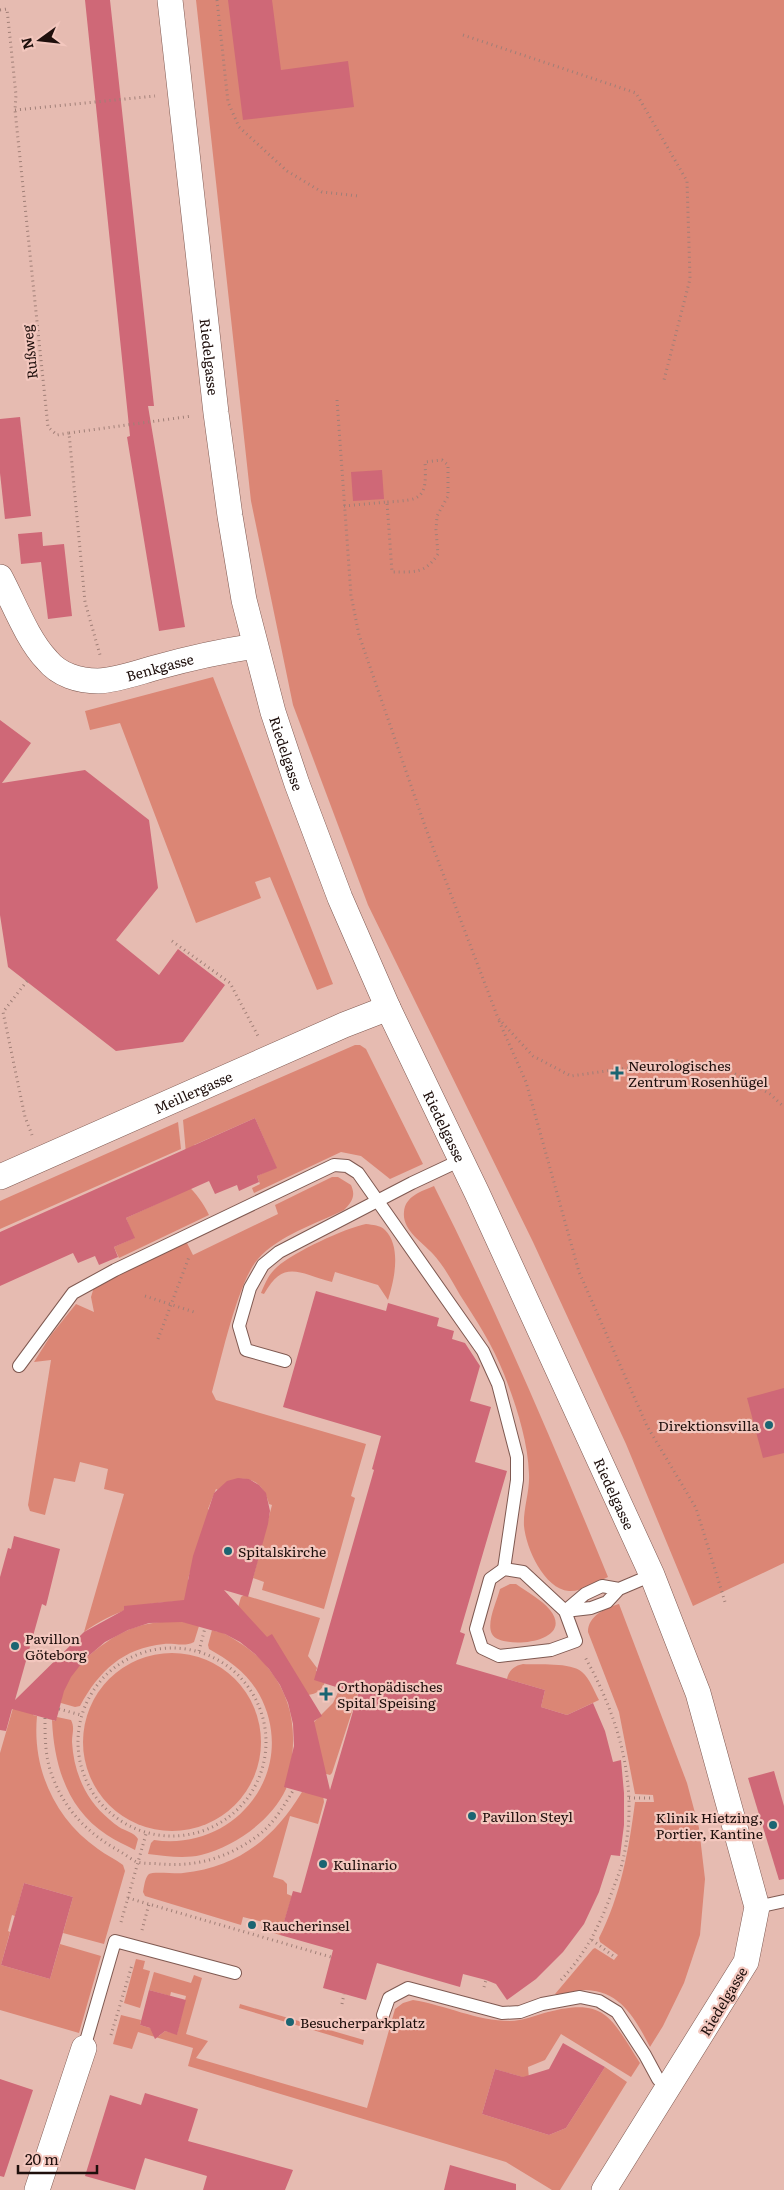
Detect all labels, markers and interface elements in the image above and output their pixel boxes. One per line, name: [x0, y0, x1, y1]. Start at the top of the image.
north arrow: [15, 15, 65, 65]
text: N: [15, 35, 38, 52]
street label: Riedelgasse: [196, 317, 224, 396]
street label: Rußweg: [16, 324, 42, 380]
street label: Benkgasse: [124, 648, 195, 686]
street label: Riedelgasse: [265, 714, 309, 794]
place label: Neurologisches Zentrum Rosenhügel: [628, 1055, 768, 1091]
street label: Meillergasse: [151, 1066, 235, 1118]
marker: Neurologisches Zentrum Rosenhügel: [610, 1066, 624, 1080]
street label: Riedelgasse: [419, 1087, 471, 1165]
place label: Direktionsvilla: [658, 1415, 759, 1435]
marker: Direktionsvilla: [763, 1419, 775, 1431]
street label: Riedelgasse: [589, 1454, 640, 1533]
place label: Spitalskirche: [238, 1541, 326, 1561]
marker: Spitalskirche: [222, 1545, 234, 1557]
place label: Pavillon Göteborg: [25, 1628, 87, 1664]
marker: Pavillon Göteborg: [9, 1640, 21, 1652]
place label: Orthopädisches Spital Speising: [337, 1676, 442, 1712]
marker: Orthopädisches Spital Speising: [319, 1687, 333, 1701]
place label: Pavillon Steyl: [482, 1806, 573, 1826]
place label: Klinik Hietzing, Portier, Kantine: [656, 1807, 763, 1843]
marker: Pavillon Steyl: [466, 1810, 478, 1822]
marker: Klinik Hietzing, Portier, Kantine: [767, 1819, 779, 1831]
place label: Kulinario: [333, 1854, 397, 1874]
marker: Kulinario: [317, 1858, 329, 1870]
place label: Raucherinsel: [262, 1915, 350, 1935]
marker: Raucherinsel: [246, 1919, 258, 1931]
street label: Riedelgasse: [695, 1963, 751, 2039]
place label: Besucherparkplatz: [300, 2012, 425, 2032]
marker: Besucherparkplatz: [284, 2016, 296, 2028]
scale bar: [18, 2142, 96, 2174]
text: 20 m: [25, 2147, 59, 2170]

